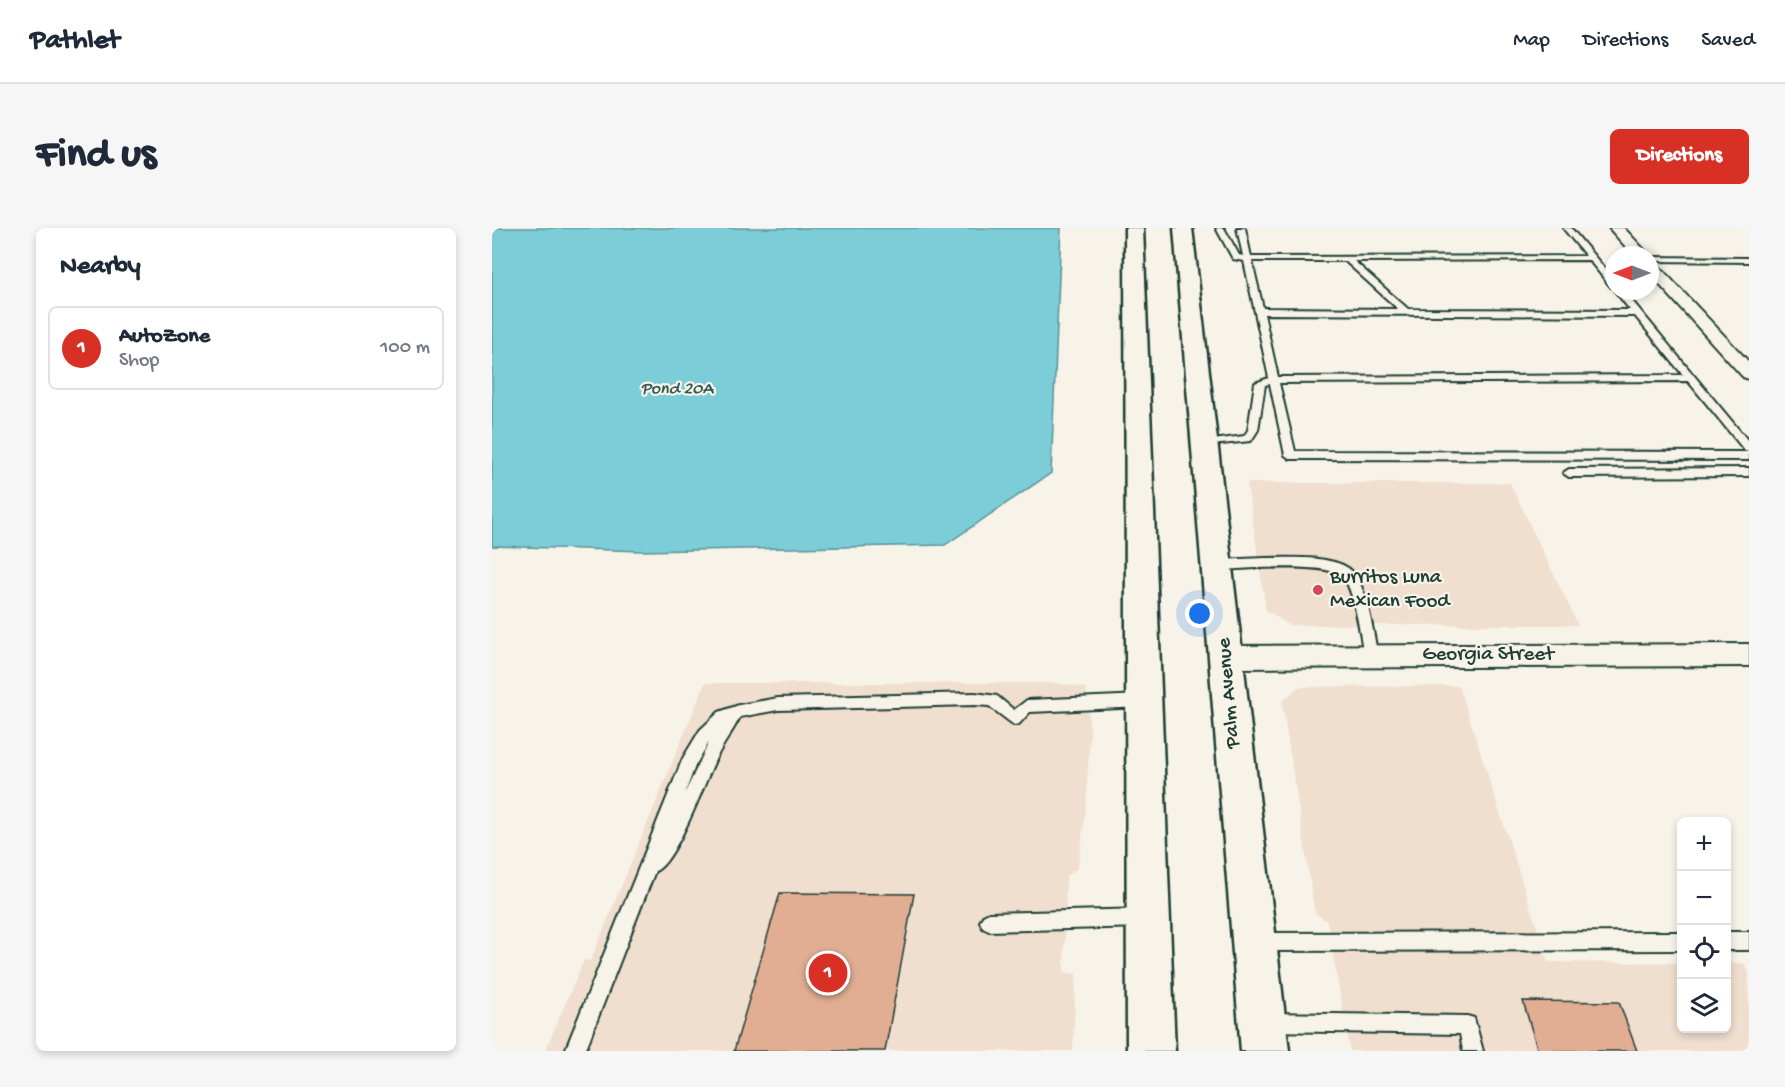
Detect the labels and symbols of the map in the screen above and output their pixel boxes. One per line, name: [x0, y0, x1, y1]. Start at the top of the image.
north arrow: [1605, 246, 1659, 300]
water label: Pond 20A: [641, 379, 715, 400]
place label: Burritos Luna Mexican Food: [1329, 566, 1451, 615]
marker: Burritos Luna Mexican Food: [1311, 583, 1325, 597]
your location: [1185, 599, 1214, 628]
street label: Palm Avenue: [1213, 636, 1247, 750]
street label: Georgia Street: [1422, 643, 1556, 668]
pin: 1: [808, 950, 848, 996]

